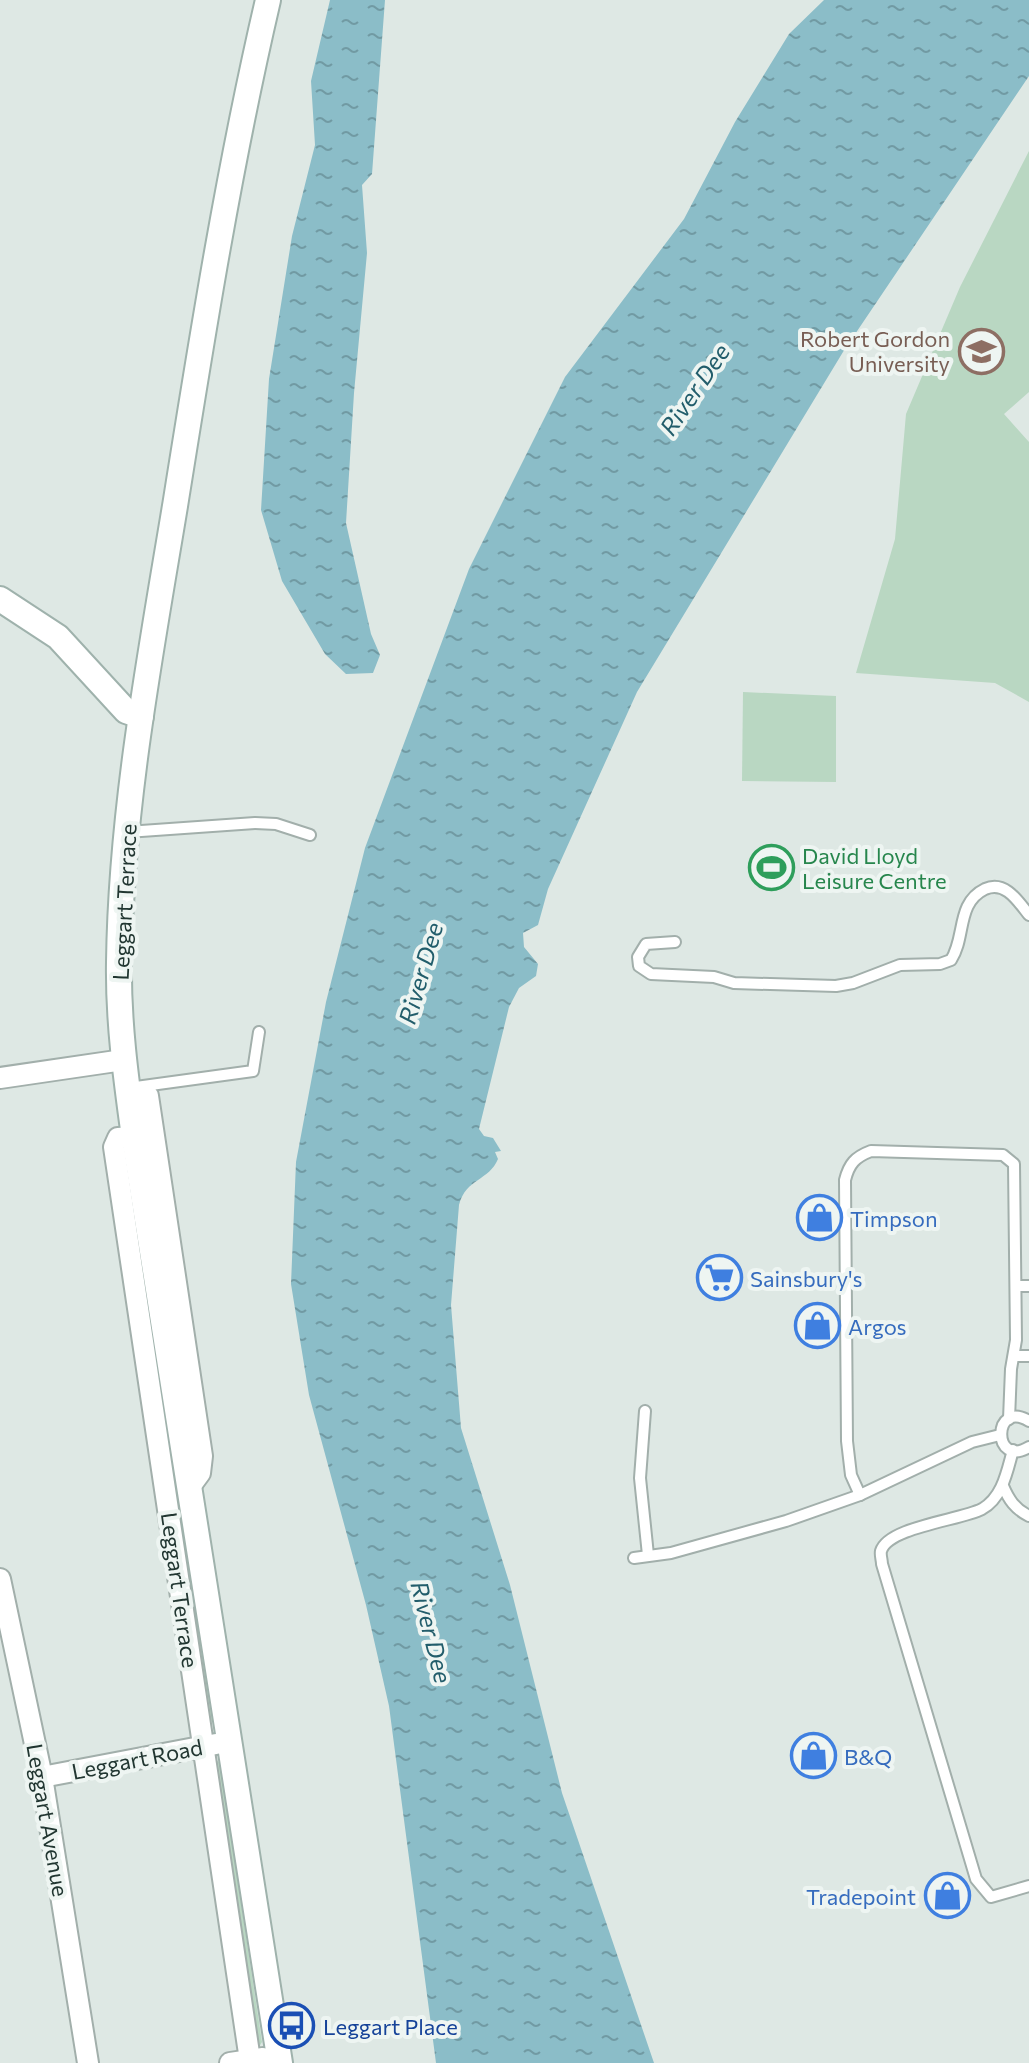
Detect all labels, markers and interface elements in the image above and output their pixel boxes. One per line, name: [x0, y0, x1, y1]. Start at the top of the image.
place label: Robert Gordon University: [800, 325, 950, 377]
school or university icon: Robert Gordon University: [957, 327, 1005, 375]
water label: River Dee: [653, 337, 735, 440]
street label: Leggart Terrace: [106, 823, 142, 981]
place label: David Lloyd Leisure Centre: [802, 842, 947, 894]
sports icon: David Lloyd Leisure Centre: [747, 844, 795, 892]
water label: River Dee: [392, 919, 448, 1027]
shop icon: Timpson: [795, 1194, 843, 1242]
place label: Timpson: [850, 1205, 938, 1232]
supermarket icon: Sainsbury's: [695, 1254, 743, 1302]
place label: Sainsbury's: [750, 1265, 863, 1292]
shop icon: Argos: [793, 1302, 841, 1350]
place label: Argos: [848, 1313, 907, 1340]
street label: Leggart Terrace: [156, 1510, 204, 1670]
water label: River Dee: [405, 1578, 459, 1686]
shop icon: B&Q: [789, 1732, 837, 1780]
street label: Leggart Road: [69, 1733, 205, 1785]
street label: Leggart Avenue: [21, 1741, 75, 1899]
place label: B&Q: [844, 1743, 892, 1770]
shop icon: Tradepoint: [923, 1872, 971, 1920]
place label: Tradepoint: [806, 1883, 916, 1910]
bus stop icon: Leggart Place: [268, 2002, 316, 2050]
place label: Leggart Place: [323, 2013, 458, 2040]

